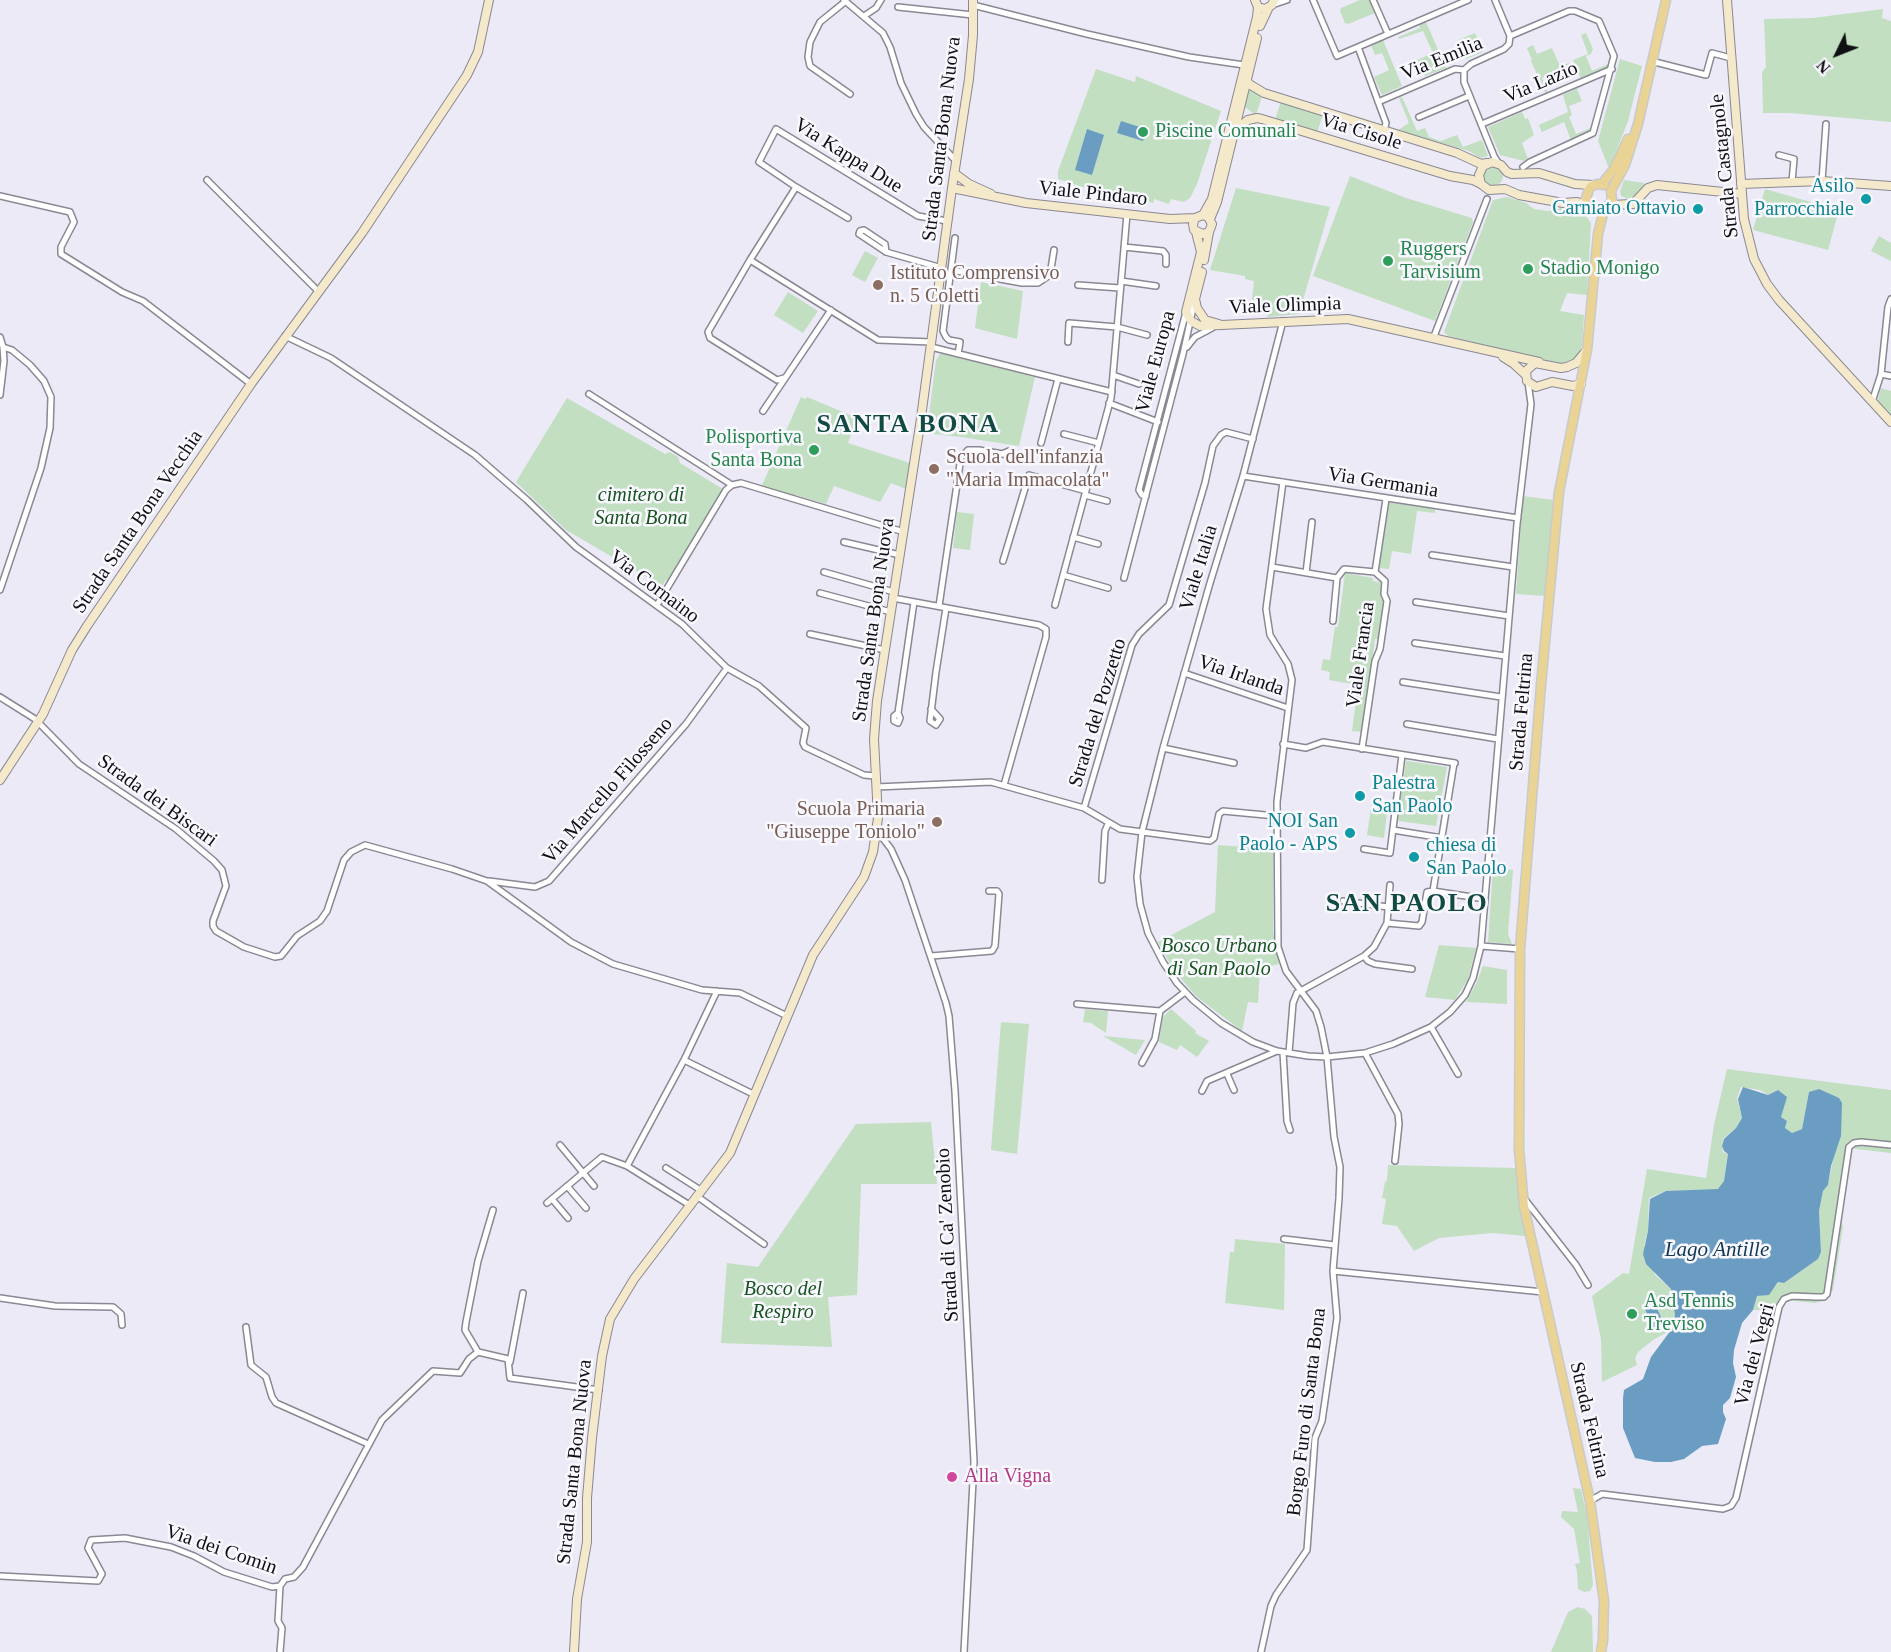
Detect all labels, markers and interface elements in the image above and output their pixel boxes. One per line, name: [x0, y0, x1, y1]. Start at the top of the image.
north arrow: [1807, 24, 1867, 84]
street label: Via Emilia: [1398, 32, 1486, 86]
street label: Strada Santa Bona Nuova: [918, 35, 966, 243]
street label: Via Lazio: [1500, 57, 1582, 109]
text: N: [1813, 57, 1834, 77]
street label: Strada Castagnole: [1705, 93, 1745, 239]
street label: Via Cisole: [1317, 108, 1405, 156]
street label: Via Kappa Due: [789, 113, 907, 199]
place label: Piscine Comunali: [1155, 120, 1297, 144]
marker: Piscine Comunali: [1136, 125, 1150, 139]
place label: Asilo Parrocchiale: [1754, 175, 1854, 222]
street label: Viale Pindaro: [1037, 176, 1149, 212]
marker: Asilo Parrocchiale: [1859, 192, 1873, 206]
place label: Carniato Ottavio: [1552, 197, 1686, 221]
marker: Carniato Ottavio: [1691, 202, 1705, 216]
place label: Ruggers Tarvisium: [1400, 238, 1481, 285]
marker: Ruggers Tarvisium: [1381, 254, 1395, 268]
place label: Stadio Monigo: [1540, 257, 1659, 281]
place label: Istituto Comprensivo n. 5 Coletti: [890, 262, 1059, 309]
marker: Stadio Monigo: [1521, 262, 1535, 276]
marker: Istituto Comprensivo n. 5 Coletti: [871, 278, 885, 292]
street label: Viale Olimpia: [1228, 292, 1342, 320]
street label: Viale Europa: [1131, 308, 1181, 416]
district label: SANTA BONA: [817, 409, 999, 441]
street label: Strada Santa Bona Vecchia: [68, 426, 208, 618]
place label: Polisportiva Santa Bona: [705, 426, 802, 473]
marker: Polisportiva Santa Bona: [807, 443, 821, 457]
place label: Scuola dell'infanzia "Maria Immacolata": [946, 446, 1109, 493]
marker: Scuola dell'infanzia "Maria Immacolata": [927, 462, 941, 476]
street label: Via Germania: [1326, 462, 1440, 504]
park label: cimitero di Santa Bona: [595, 484, 687, 531]
street label: Strada Santa Bona Nuova: [848, 516, 900, 724]
street label: Viale Italia: [1175, 522, 1223, 614]
street label: Via Cornaino: [604, 545, 704, 629]
street label: Viale Francia: [1342, 600, 1380, 710]
street label: Strada del Pozzetto: [1064, 636, 1132, 790]
street label: Via Irlanda: [1195, 650, 1287, 702]
street label: Strada Feltrina: [1505, 652, 1539, 772]
street label: Via Marcello Filosseno: [538, 713, 678, 869]
street label: Strada dei Biscari: [92, 750, 222, 852]
place label: Palestra San Paolo: [1372, 772, 1453, 819]
marker: Palestra San Paolo: [1353, 789, 1367, 803]
place label: Scuola Primaria "Giuseppe Toniolo": [766, 798, 925, 845]
place label: NOI San Paolo - APS: [1239, 810, 1338, 857]
marker: Scuola Primaria "Giuseppe Toniolo": [930, 815, 944, 829]
marker: NOI San Paolo - APS: [1343, 826, 1357, 840]
place label: chiesa di San Paolo: [1426, 834, 1507, 881]
marker: chiesa di San Paolo: [1407, 850, 1421, 864]
district label: SAN PAOLO: [1326, 888, 1488, 920]
park label: Bosco Urbano di San Paolo: [1161, 935, 1277, 982]
street label: Strada di Ca' Zenobio: [931, 1147, 965, 1323]
water label: Lago Antille: [1665, 1237, 1769, 1263]
park label: Bosco del Respiro: [744, 1278, 822, 1325]
place label: Asd Tennis Treviso: [1644, 1290, 1734, 1337]
street label: Via dei Vegri: [1730, 1301, 1780, 1409]
street label: Borgo Furo di Santa Bona: [1282, 1307, 1332, 1517]
marker: Asd Tennis Treviso: [1625, 1307, 1639, 1321]
street label: Strada Santa Bona Nuova: [552, 1358, 598, 1566]
street label: Strada Feltrina: [1564, 1360, 1614, 1480]
place label: Alla Vigna: [964, 1465, 1051, 1489]
marker: Alla Vigna: [945, 1470, 959, 1484]
street label: Via dei Comin: [162, 1520, 280, 1580]

